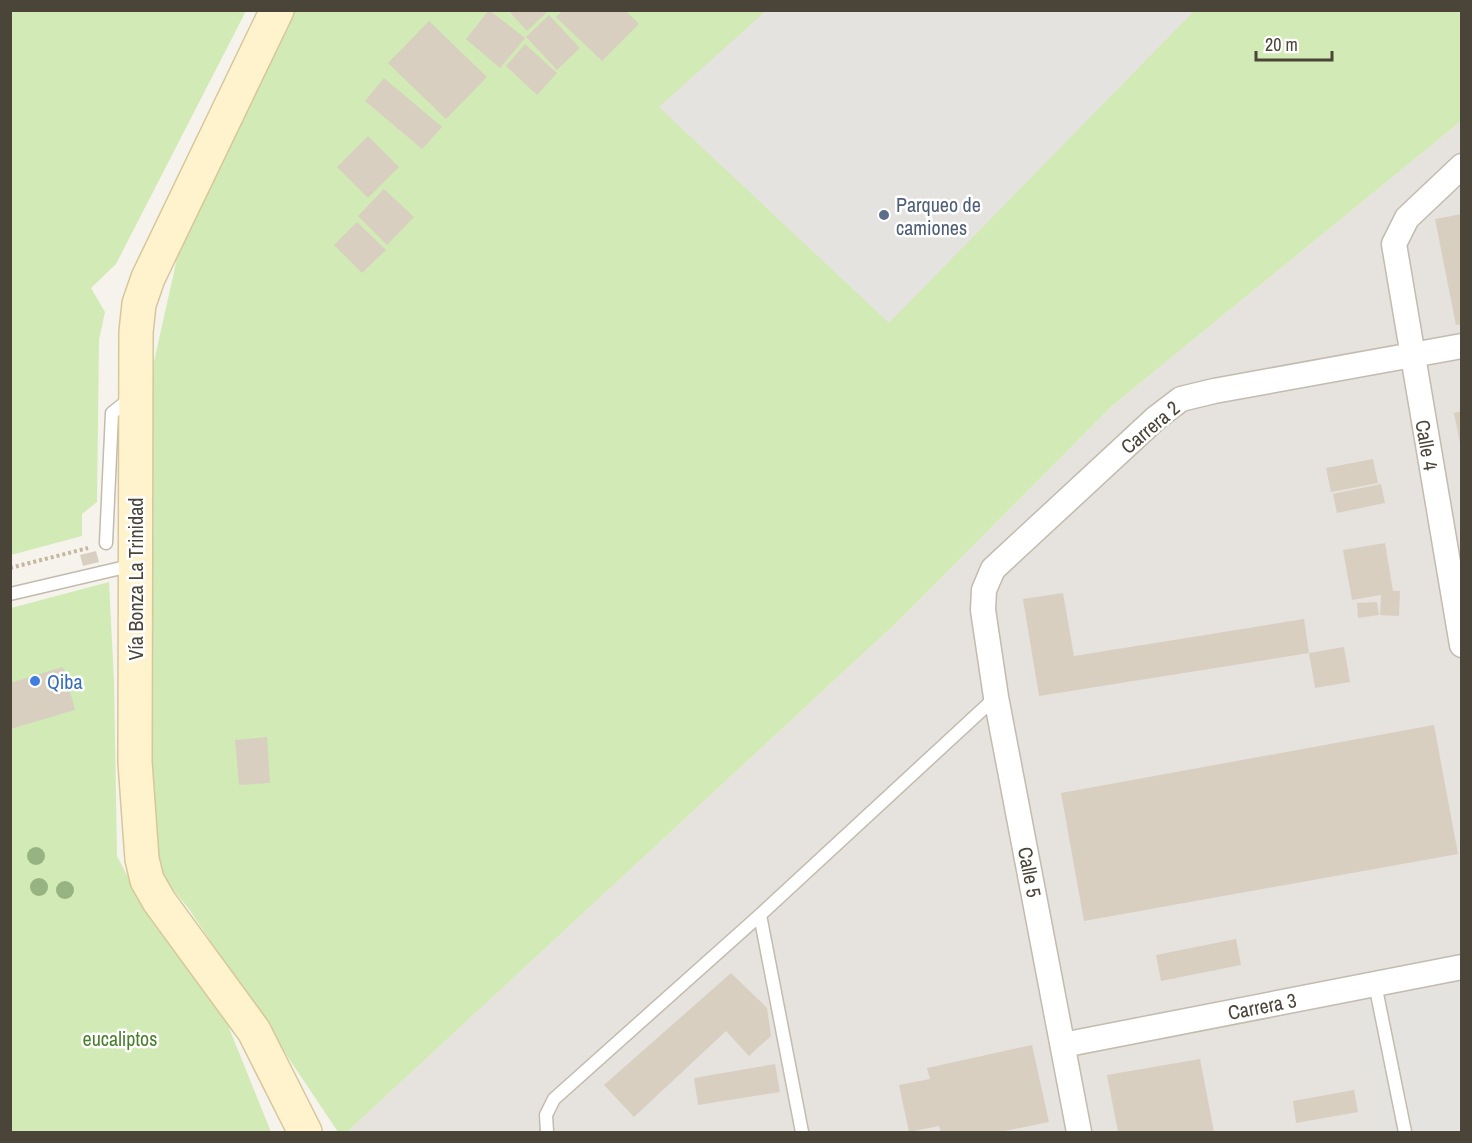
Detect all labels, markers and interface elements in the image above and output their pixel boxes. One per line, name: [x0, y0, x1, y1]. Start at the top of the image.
scale bar: [1256, 24, 1332, 62]
text: 20 m: [1265, 32, 1298, 57]
place label: Parqueo de camiones: [896, 191, 981, 241]
marker: Parqueo de camiones: [877, 208, 891, 222]
street label: Carrera 2: [1115, 394, 1185, 460]
street label: Calle 4: [1409, 418, 1445, 472]
street label: Vía Bonza La Trinidad: [122, 498, 149, 660]
place label: Qiba: [47, 668, 83, 695]
marker: Qiba: [28, 674, 42, 688]
street label: Calle 5: [1012, 844, 1048, 900]
street label: Carrera 3: [1225, 986, 1299, 1026]
park label: eucaliptos: [83, 1025, 157, 1052]

